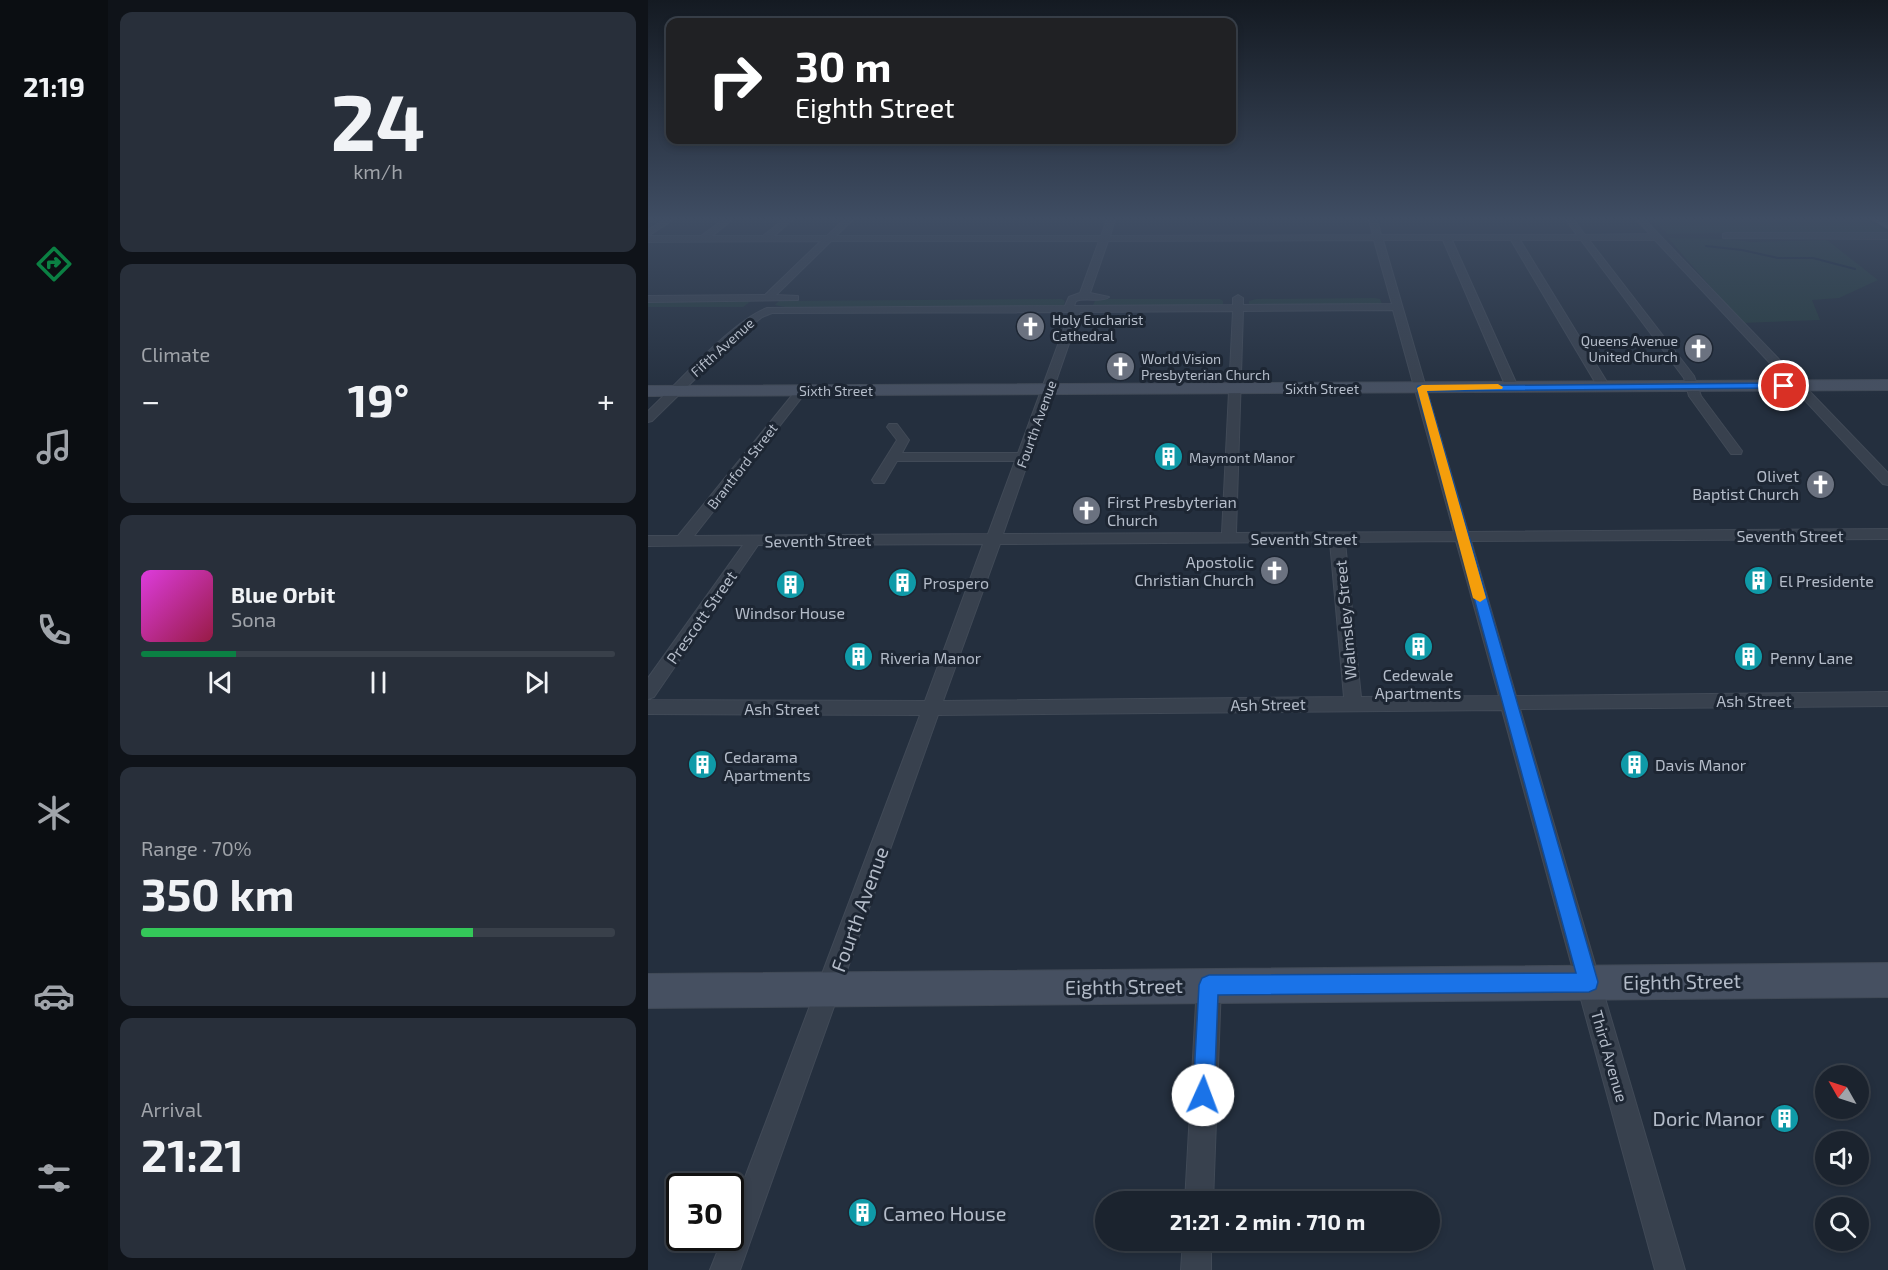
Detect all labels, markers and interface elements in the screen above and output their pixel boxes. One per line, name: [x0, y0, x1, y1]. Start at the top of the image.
text: 30 m: [795, 40, 891, 90]
icon: right: [696, 42, 774, 120]
text: 21:19: [23, 70, 85, 102]
text: 24: [330, 73, 426, 167]
text: Eighth Street: [795, 91, 955, 123]
text: km/h: [353, 159, 403, 183]
icon: directions: [33, 243, 75, 285]
church icon: Holy Eucharist Cathedral: [1015, 311, 1047, 343]
place label: Holy Eucharist Cathedral: [1052, 311, 1143, 344]
street label: Fifth Avenue: [687, 314, 757, 380]
place label: Queens Avenue United Church: [1581, 332, 1678, 365]
church icon: Queens Avenue United Church: [1683, 332, 1715, 364]
text: Climate: [141, 342, 210, 366]
church icon: World Vision Presbyterian Church: [1104, 350, 1136, 382]
place label: World Vision Presbyterian Church: [1141, 350, 1270, 383]
pin: [1758, 360, 1809, 411]
icon: arrive: [1767, 369, 1800, 402]
text: 19°: [348, 372, 409, 426]
street label: Fourth Avenue: [1012, 378, 1060, 470]
text: −: [141, 380, 160, 420]
text: +: [597, 380, 615, 420]
street label: Sixth Street: [1285, 380, 1359, 397]
street label: Sixth Street: [799, 382, 873, 399]
street label: Brantford Street: [703, 420, 781, 512]
icon: music: [33, 426, 75, 468]
building icon: Maymont Manor: [1152, 441, 1184, 473]
place label: Maymont Manor: [1189, 449, 1295, 466]
place label: Olivet Baptist Church: [1692, 466, 1799, 503]
church icon: Olivet Baptist Church: [1804, 468, 1836, 500]
place label: First Presbyterian Church: [1107, 492, 1237, 529]
church icon: First Presbyterian Church: [1070, 494, 1102, 526]
street label: Seventh Street: [1736, 526, 1844, 545]
street label: Seventh Street: [1250, 529, 1358, 548]
street label: Seventh Street: [764, 530, 872, 550]
place label: Apostolic Christian Church: [1134, 552, 1254, 589]
church icon: Apostolic Christian Church: [1259, 554, 1291, 586]
street label: Walmsley Street: [1330, 559, 1360, 681]
building icon: El Presidente: [1742, 564, 1774, 596]
building icon: Prospero: [886, 566, 918, 598]
street label: Prescott Street: [662, 567, 740, 667]
building icon: Windsor House: [774, 568, 806, 600]
place label: El Presidente: [1779, 571, 1874, 590]
place label: Prospero: [923, 573, 989, 592]
text: Blue Orbit: [231, 581, 335, 607]
place label: Windsor House: [735, 603, 845, 622]
text: Sona: [231, 607, 276, 631]
icon: phone: [33, 609, 75, 651]
building icon: Cedewale Apartments: [1402, 630, 1434, 662]
building icon: Riveria Manor: [843, 641, 875, 673]
building icon: Penny Lane: [1733, 641, 1765, 673]
place label: Riveria Manor: [880, 648, 982, 667]
place label: Penny Lane: [1770, 648, 1853, 667]
place label: Cedewale Apartments: [1375, 665, 1461, 702]
icon: previous: [204, 666, 237, 699]
icon: pause: [362, 666, 395, 699]
icon: next: [520, 666, 553, 699]
street label: Ash Street: [1716, 691, 1792, 710]
street label: Ash Street: [1230, 694, 1306, 714]
street label: Ash Street: [744, 699, 820, 718]
place label: Cedarama Apartments: [724, 747, 811, 784]
building icon: Davis Manor: [1618, 748, 1650, 780]
building icon: Cedarama Apartments: [687, 749, 719, 781]
place label: Davis Manor: [1655, 755, 1747, 774]
icon: climate: [33, 792, 75, 834]
text: Range · 70%: [141, 836, 252, 860]
street label: Fourth Avenue: [825, 843, 893, 975]
text: 350 km: [141, 866, 294, 920]
street label: Eighth Street: [1623, 968, 1742, 994]
street label: Eighth Street: [1065, 973, 1184, 999]
icon: car: [33, 975, 75, 1017]
street label: Third Avenue: [1588, 1008, 1632, 1104]
position arrow: [1171, 1063, 1235, 1127]
north arrow: [1815, 1065, 1869, 1119]
map controls: [1815, 1065, 1869, 1251]
text: Arrival: [141, 1097, 202, 1121]
building icon: Doric Manor: [1769, 1102, 1801, 1134]
place label: Doric Manor: [1653, 1106, 1764, 1130]
text: 21:21: [141, 1127, 244, 1181]
button: sound: [1815, 1131, 1869, 1185]
icon: filters: [33, 1157, 75, 1199]
speed limit sign: 30: [666, 1173, 744, 1251]
building icon: Cameo House: [846, 1197, 878, 1229]
button: search: [1815, 1197, 1869, 1251]
place label: Cameo House: [883, 1201, 1006, 1225]
text: 21:21 · 2 min · 710 m: [1170, 1208, 1365, 1234]

